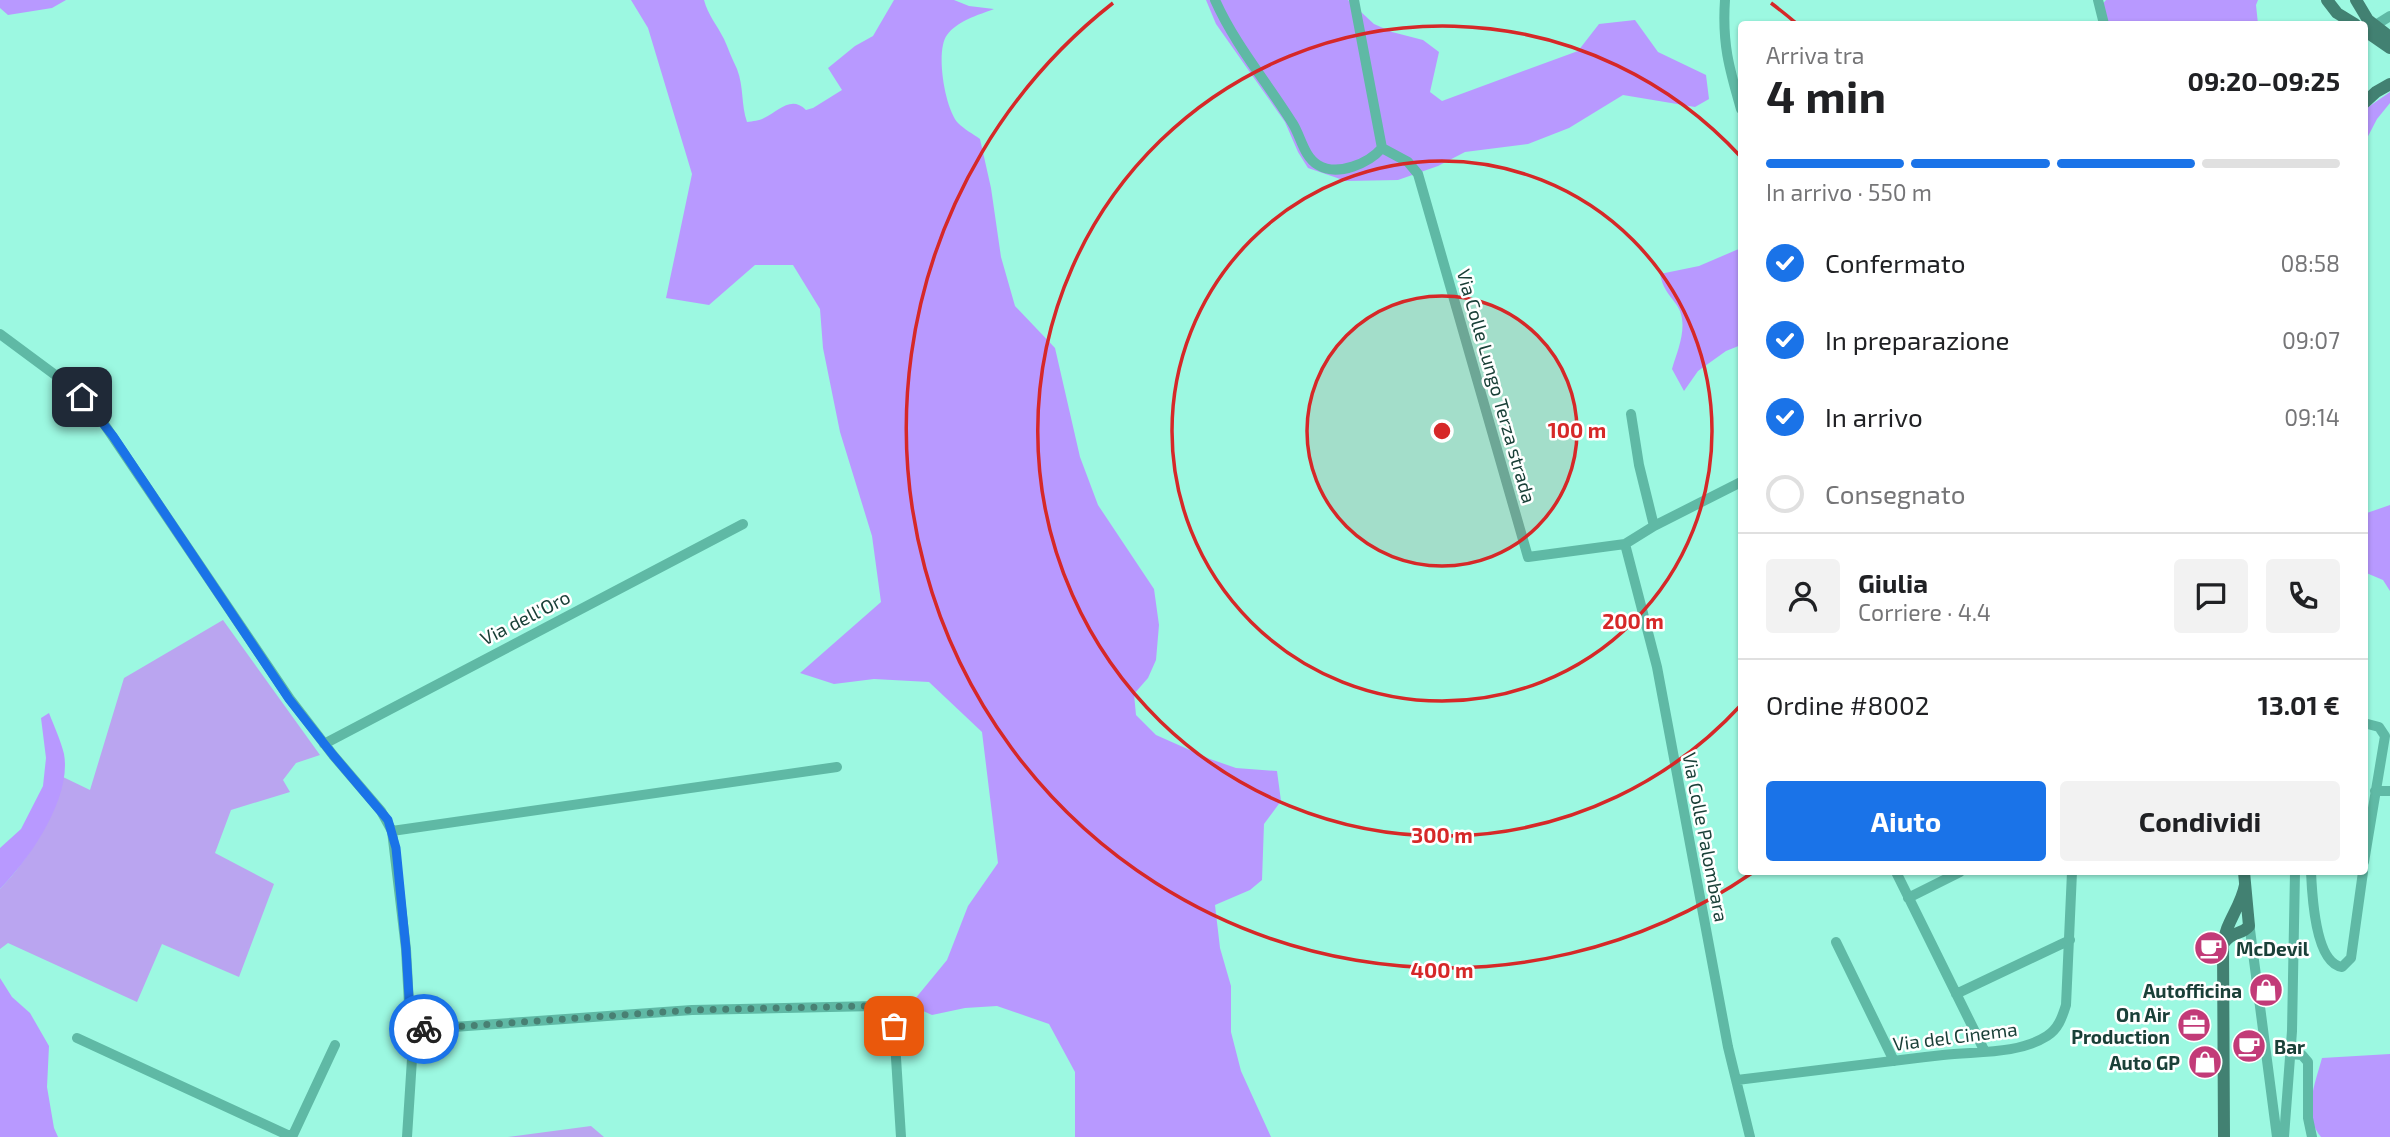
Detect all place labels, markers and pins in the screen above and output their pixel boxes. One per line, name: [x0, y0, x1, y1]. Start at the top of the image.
pin: [52, 367, 112, 427]
centre of rings: [1430, 419, 1454, 443]
cafe icon: McDevil: [2192, 929, 2230, 967]
place label: McDevil: [2236, 937, 2310, 960]
shop icon: Autofficina: [2247, 971, 2285, 1009]
place label: Autofficina: [2143, 979, 2242, 1002]
pin: [864, 996, 924, 1056]
place label: On Air Production: [2071, 1003, 2170, 1048]
office icon: On Air Production: [2175, 1006, 2213, 1044]
cafe icon: Bar: [2230, 1027, 2268, 1065]
place label: Bar: [2274, 1035, 2305, 1058]
shop icon: Auto GP: [2186, 1043, 2224, 1081]
place label: Auto GP: [2109, 1051, 2180, 1074]

